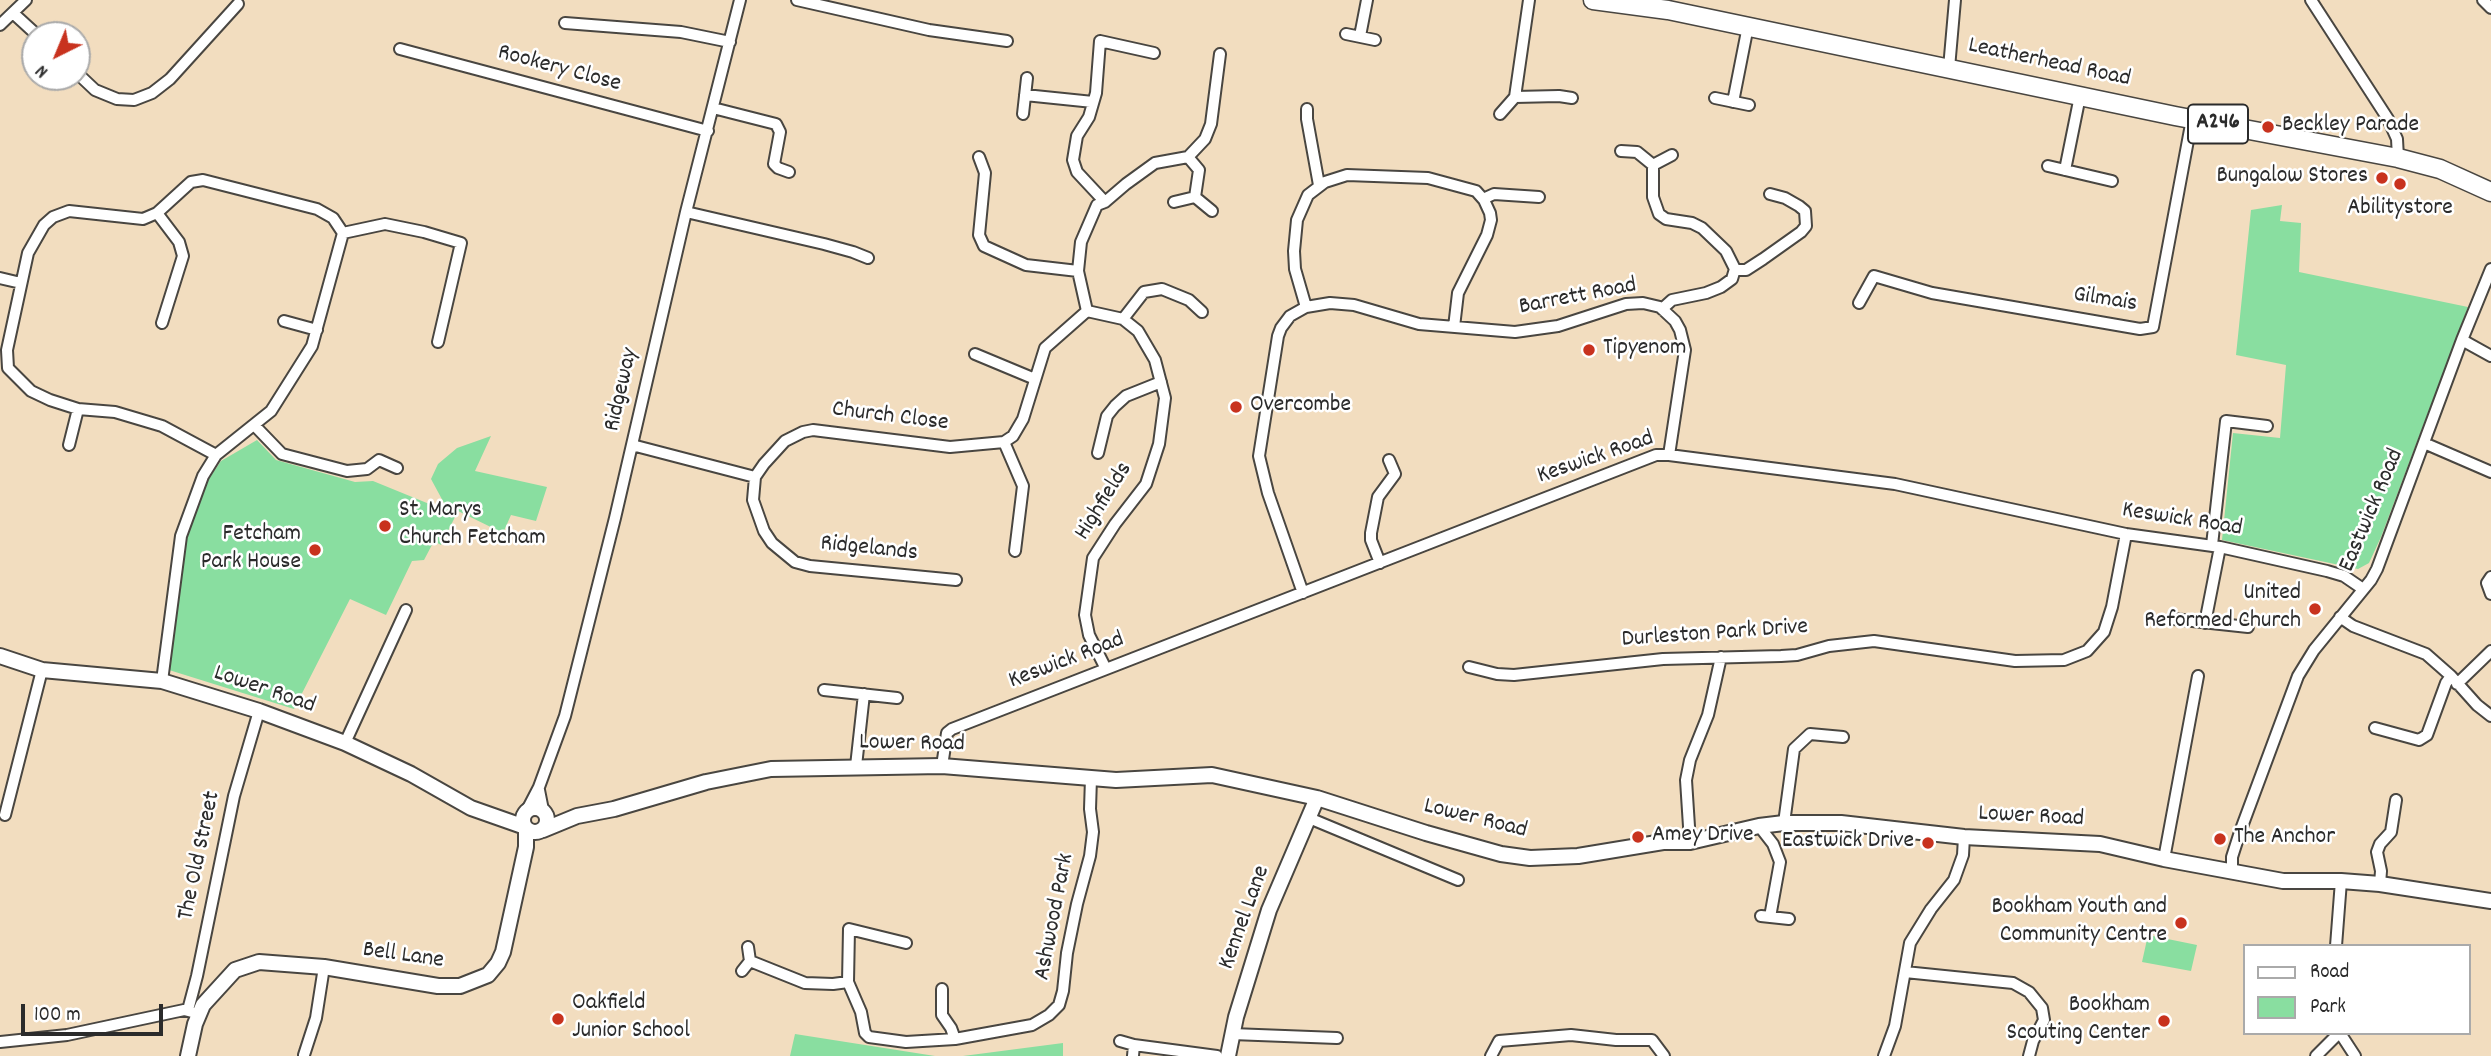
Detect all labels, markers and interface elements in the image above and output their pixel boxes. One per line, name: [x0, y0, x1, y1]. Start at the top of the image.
north arrow: [21, 21, 91, 91]
street label: Leatherhead Road: [1965, 33, 2133, 95]
street label: Rookery Close: [494, 40, 624, 100]
text: N: [30, 57, 55, 83]
road number: A246: [2188, 105, 2248, 144]
place label: Beckley Parade: [2282, 113, 2419, 141]
marker: Beckley Parade: [2260, 119, 2276, 135]
place label: Bungalow Stores: [2216, 164, 2368, 192]
marker: Bungalow Stores: [2374, 170, 2390, 186]
marker: Abilitystore: [2392, 176, 2408, 192]
place label: Abilitystore: [2347, 196, 2453, 224]
street label: Barrett Road: [1517, 273, 1639, 323]
street label: Gilmais: [2071, 282, 2139, 320]
place label: Tipyenom: [1603, 336, 1687, 364]
marker: Tipyenom: [1581, 342, 1597, 358]
street label: Ridgeway: [599, 345, 647, 435]
place label: Overcombe: [1250, 393, 1351, 421]
street label: Church Close: [830, 397, 950, 439]
marker: Overcombe: [1228, 399, 1244, 415]
street label: Keswick Road: [1534, 426, 1658, 492]
street label: Eastwick Road: [2334, 445, 2412, 577]
street label: Highfields: [1070, 458, 1140, 546]
street label: Keswick Road: [2120, 497, 2244, 545]
place label: St. Marys Church Fetcham: [399, 498, 546, 554]
marker: St. Marys Church Fetcham: [377, 518, 393, 534]
place label: Fetcham Park House: [201, 522, 301, 578]
street label: Ridgelands: [819, 531, 919, 569]
marker: Fetcham Park House: [307, 542, 323, 558]
place label: United Reformed Church: [2144, 581, 2301, 637]
marker: United Reformed Church: [2307, 601, 2323, 617]
street label: Durleston Park Drive: [1621, 614, 1809, 656]
street label: Keswick Road: [1005, 627, 1129, 697]
street label: Lower Road: [209, 660, 319, 722]
street label: Lower Road: [859, 730, 965, 760]
street label: The Old Street: [173, 789, 229, 923]
street label: Lower Road: [1420, 793, 1530, 847]
street label: Lower Road: [1977, 801, 2085, 835]
place label: Amey Drive: [1652, 823, 1754, 851]
place label: The Anchor: [2234, 825, 2335, 853]
marker: Amey Drive: [1630, 829, 1646, 845]
place label: Eastwick Drive: [1782, 829, 1914, 857]
marker: The Anchor: [2212, 831, 2228, 847]
marker: Eastwick Drive: [1920, 835, 1936, 851]
street label: Ashwood Park: [1030, 851, 1082, 983]
street label: Kennel Lane: [1214, 862, 1278, 974]
place label: Bookham Youth and Community Centre: [1991, 895, 2167, 951]
marker: Bookham Youth and Community Centre: [2173, 915, 2189, 931]
street label: Bell Lane: [361, 937, 445, 977]
legend: [2242, 944, 2470, 1035]
text: Road: [2310, 958, 2349, 988]
scale bar: [24, 990, 166, 1034]
place label: Oakfield Junior School: [572, 991, 690, 1047]
place label: Bookham Scouting Center: [2007, 993, 2150, 1049]
text: Park: [2310, 993, 2346, 1023]
text: 100 m: [34, 1001, 81, 1031]
marker: Oakfield Junior School: [550, 1011, 566, 1027]
marker: Bookham Scouting Center: [2156, 1013, 2172, 1029]

